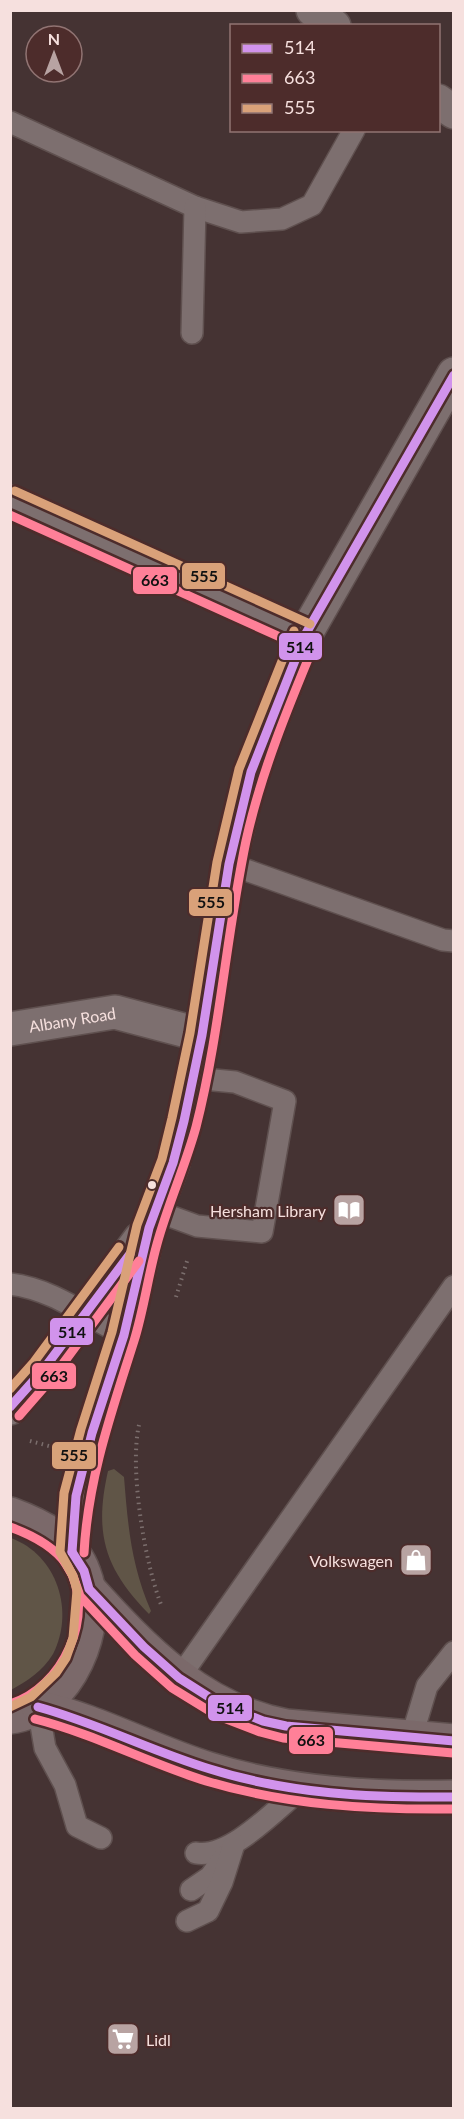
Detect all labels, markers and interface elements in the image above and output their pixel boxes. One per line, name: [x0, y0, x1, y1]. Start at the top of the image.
north arrow: [24, 24, 84, 84]
legend: [230, 24, 440, 132]
text: N: [48, 29, 60, 48]
text: 514: [284, 36, 315, 58]
text: 663: [284, 66, 315, 88]
text: 555: [284, 96, 315, 118]
line badge: 555: [181, 562, 226, 590]
line badge: 663: [132, 566, 178, 595]
text: 555: [190, 566, 218, 585]
text: 663: [141, 570, 169, 589]
line badge: 514: [278, 632, 323, 661]
text: 514: [286, 637, 314, 656]
line badge: 555: [188, 888, 233, 917]
text: 555: [197, 892, 225, 911]
street label: Albany Road: [27, 1003, 117, 1035]
unlabelled marker: [146, 1179, 158, 1191]
library icon: Hersham Library: [331, 1192, 367, 1228]
place label: Hersham Library: [210, 1201, 327, 1220]
line badge: 514: [49, 1317, 94, 1346]
text: 514: [58, 1322, 86, 1341]
line badge: 663: [31, 1362, 77, 1390]
text: 663: [40, 1366, 68, 1385]
line badge: 555: [51, 1441, 97, 1470]
text: 555: [60, 1445, 88, 1464]
shop icon: Volkswagen: [398, 1542, 434, 1578]
place label: Volkswagen: [309, 1551, 393, 1570]
line badge: 514: [207, 1694, 253, 1722]
text: 514: [216, 1698, 244, 1717]
line badge: 663: [288, 1726, 334, 1755]
text: 663: [297, 1730, 325, 1749]
supermarket icon: Lidl: [105, 2021, 141, 2057]
place label: Lidl: [146, 2030, 171, 2049]

